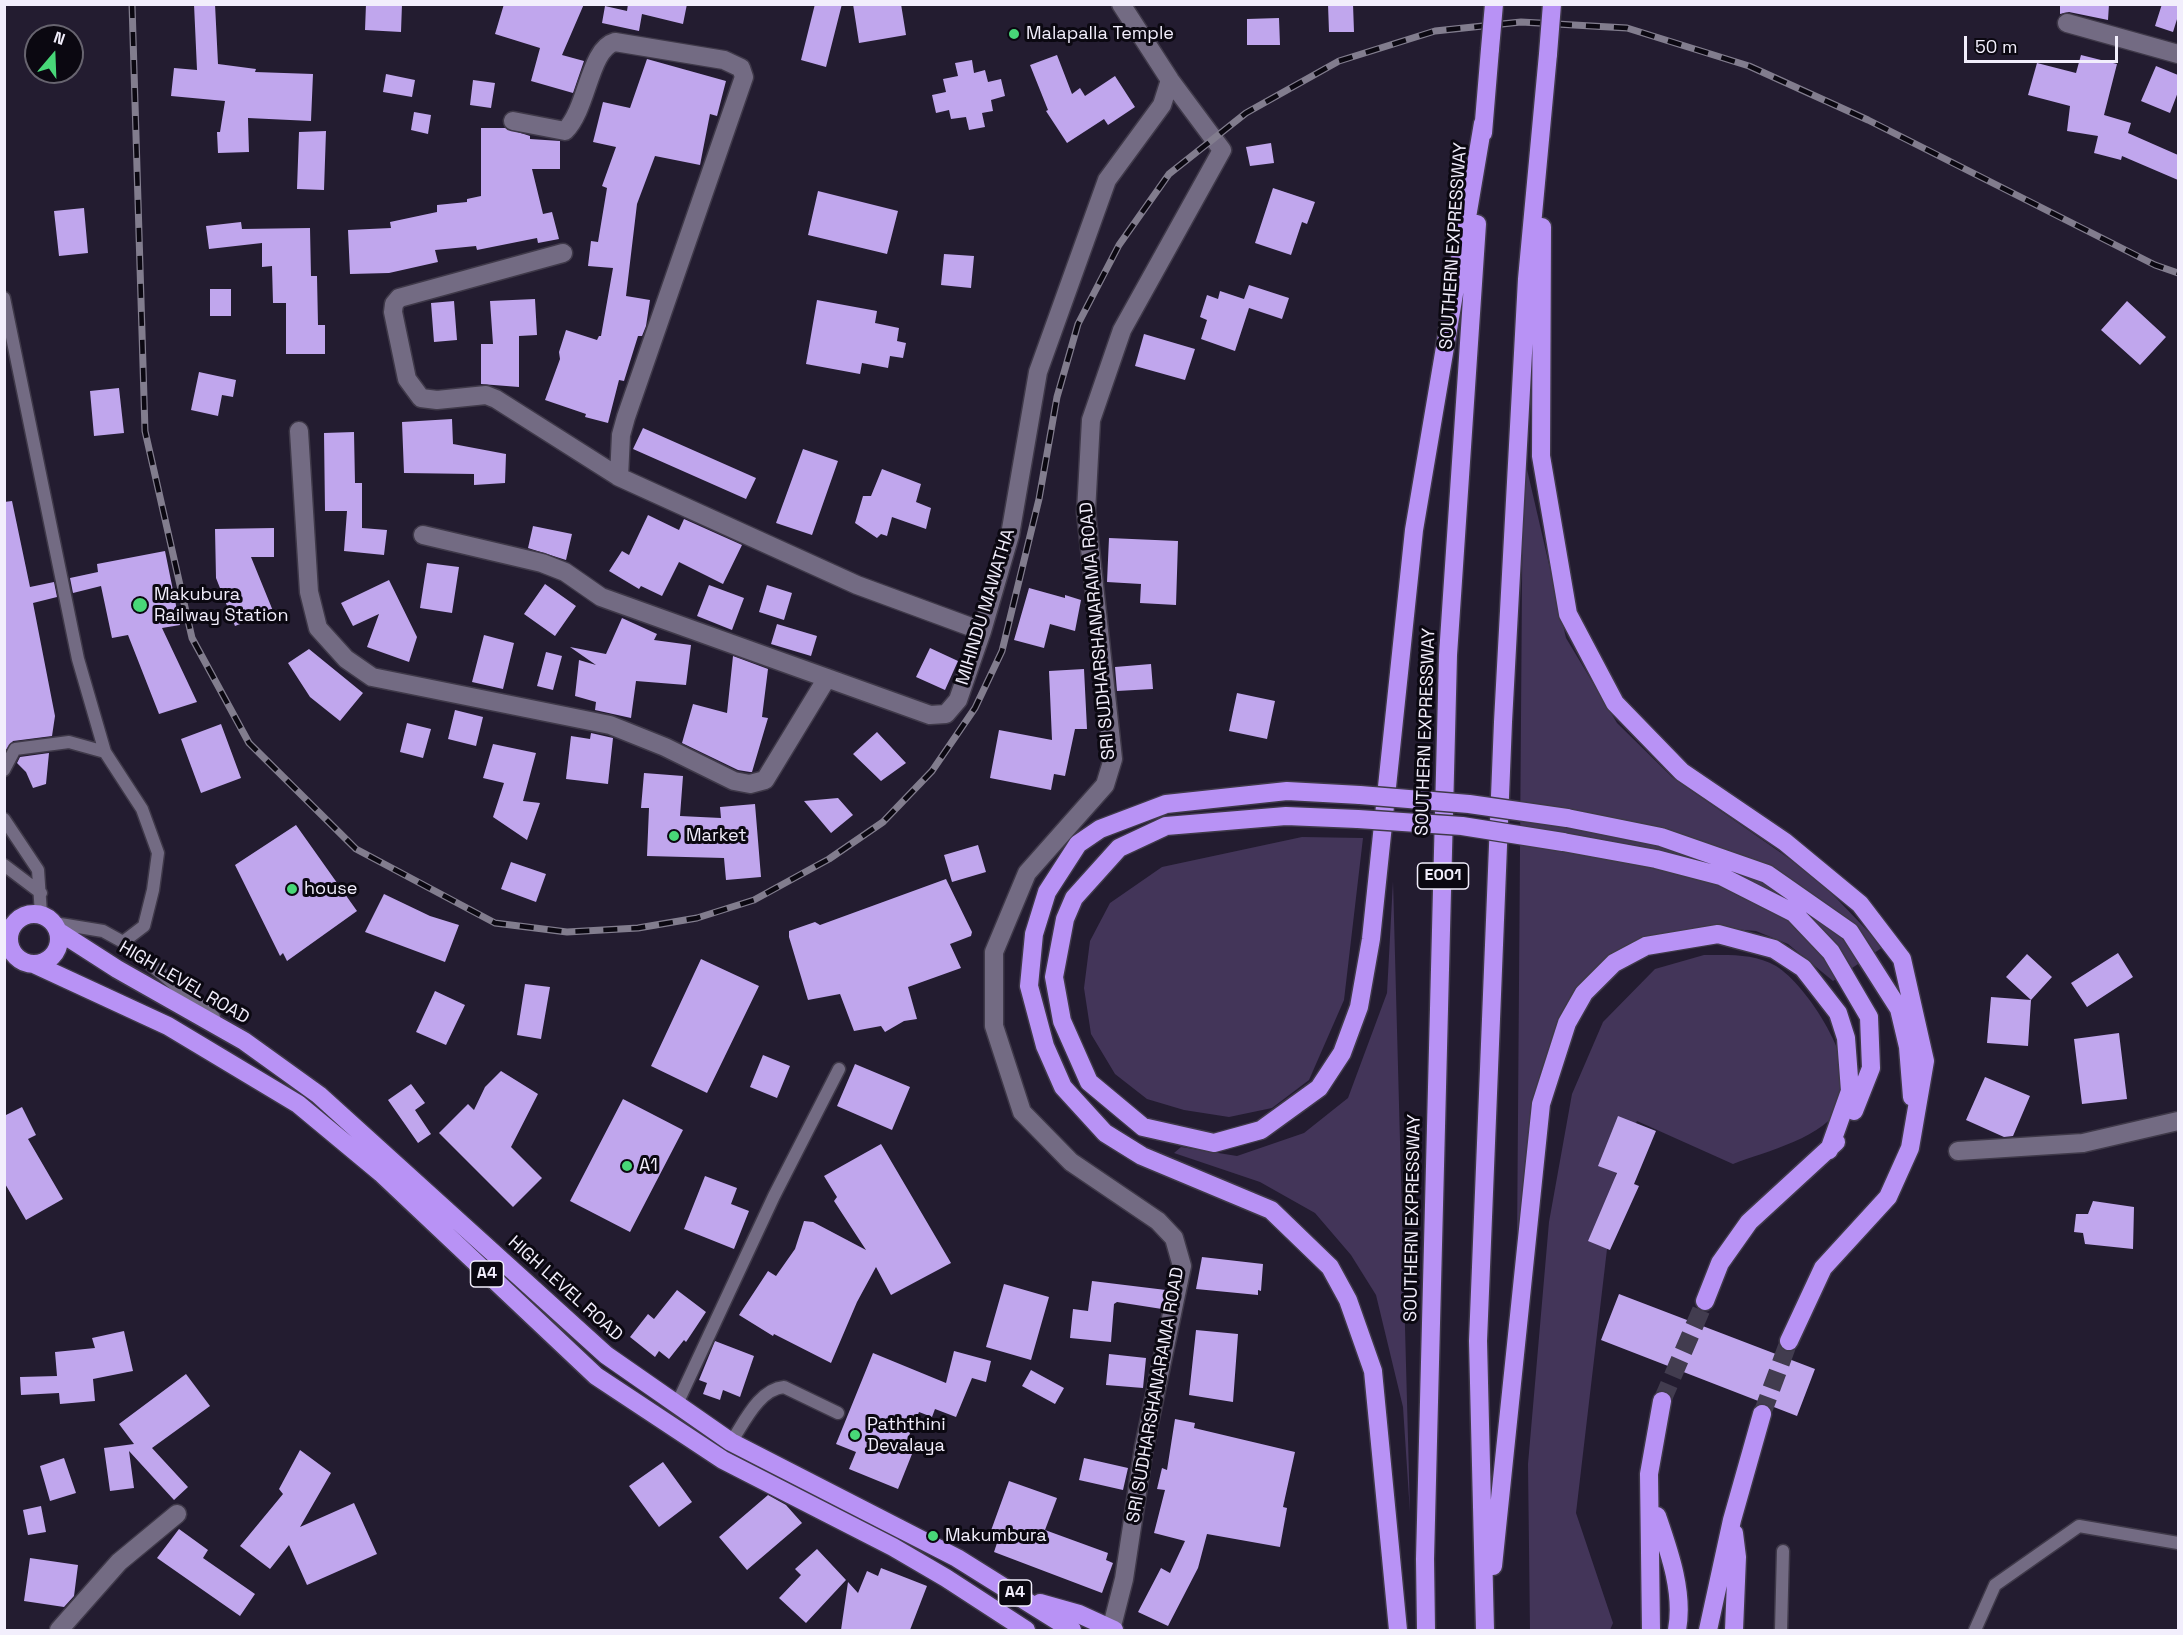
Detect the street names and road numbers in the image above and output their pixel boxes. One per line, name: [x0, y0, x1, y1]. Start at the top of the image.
street label: SOUTHERN EXPRESSWAY: [1436, 142, 1472, 350]
street label: SRI SUDHARSHANARAMA ROAD: [1076, 501, 1120, 761]
street label: MIHINDU MAWATHA: [952, 526, 1020, 688]
street label: SOUTHERN EXPRESSWAY: [1412, 628, 1440, 836]
road number: E001: [1418, 863, 1468, 889]
street label: HIGH LEVEL ROAD: [115, 937, 253, 1029]
street label: SOUTHERN EXPRESSWAY: [1400, 1114, 1426, 1322]
street label: HIGH LEVEL ROAD: [503, 1232, 627, 1346]
road number: A4: [470, 1261, 504, 1287]
street label: SRI SUDHARSHANARAMA ROAD: [1123, 1266, 1189, 1524]
road number: A4: [998, 1580, 1032, 1606]

